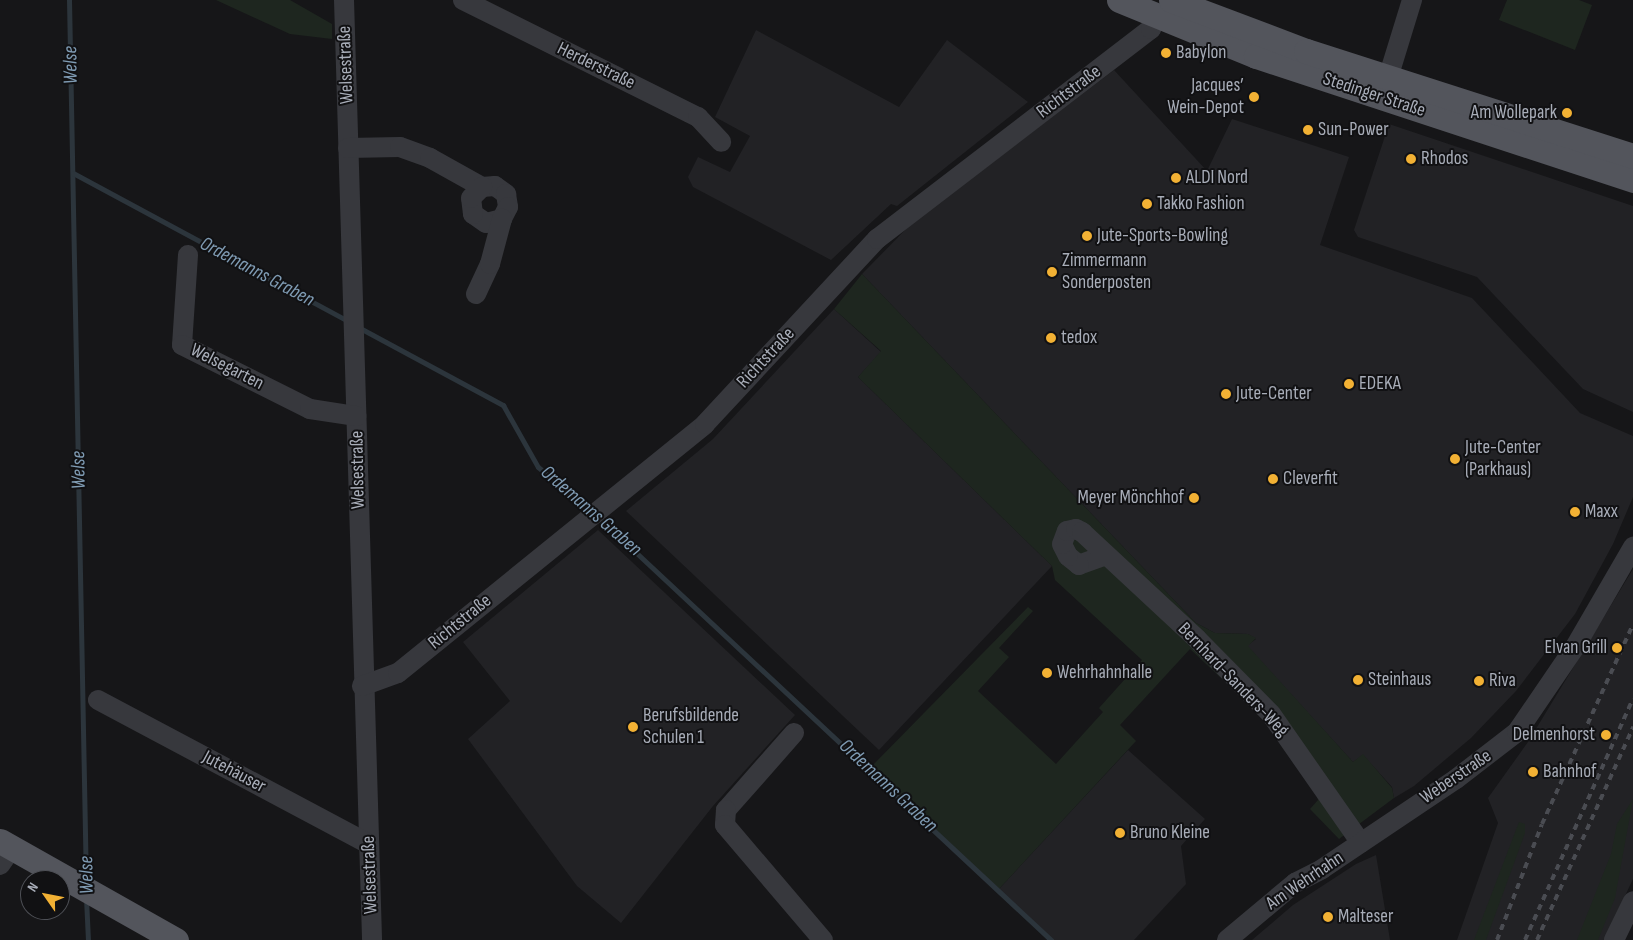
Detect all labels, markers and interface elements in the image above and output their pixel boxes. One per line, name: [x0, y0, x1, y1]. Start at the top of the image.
street label: Welsestraße: [333, 25, 359, 105]
street label: Herderstraße: [553, 37, 639, 95]
place label: Babylon: [1176, 42, 1226, 64]
water label: Welse: [59, 45, 83, 85]
marker: Babylon: [1160, 47, 1172, 59]
street label: Richtstraße: [1032, 60, 1106, 124]
street label: Stedinger Straße: [1320, 68, 1428, 122]
place label: Jacques’ Wein-Depot: [1167, 75, 1244, 119]
marker: Jacques’ Wein-Depot: [1248, 91, 1260, 103]
place label: Am Wollepark: [1471, 102, 1557, 124]
marker: Am Wollepark: [1561, 107, 1573, 119]
place label: Sun-Power: [1318, 119, 1389, 141]
marker: Sun-Power: [1302, 124, 1314, 136]
place label: Rhodos: [1421, 148, 1468, 170]
marker: Rhodos: [1405, 153, 1417, 165]
place label: ALDI Nord: [1186, 167, 1248, 189]
marker: ALDI Nord: [1170, 172, 1182, 184]
place label: Takko Fashion: [1157, 193, 1245, 215]
marker: Takko Fashion: [1141, 198, 1153, 210]
place label: Jute-Sports-Bowling: [1097, 225, 1228, 247]
marker: Jute-Sports-Bowling: [1081, 230, 1093, 242]
water label: Ordemanns Graben: [196, 232, 318, 312]
place label: Zimmermann Sonderposten: [1062, 250, 1151, 294]
marker: Zimmermann Sonderposten: [1046, 266, 1058, 278]
street label: Richtstraße: [732, 323, 800, 393]
place label: tedox: [1061, 327, 1097, 349]
marker: tedox: [1045, 332, 1057, 344]
street label: Welsegarten: [186, 339, 268, 395]
place label: EDEKA: [1359, 373, 1401, 395]
marker: EDEKA: [1343, 378, 1355, 390]
place label: Jute-Center: [1236, 383, 1312, 405]
marker: Jute-Center: [1220, 388, 1232, 400]
street label: Welsestraße: [346, 431, 370, 509]
place label: Jute-Center (Parkhaus): [1465, 437, 1541, 481]
water label: Welse: [67, 450, 91, 490]
marker: Jute-Center (Parkhaus): [1449, 453, 1461, 465]
water label: Ordemanns Graben: [536, 461, 646, 561]
place label: Cleverfit: [1283, 468, 1338, 490]
marker: Cleverfit: [1267, 473, 1279, 485]
place label: Meyer Mönchhof: [1077, 487, 1184, 509]
marker: Meyer Mönchhof: [1188, 492, 1200, 504]
place label: Maxx: [1585, 501, 1618, 523]
marker: Maxx: [1569, 506, 1581, 518]
street label: Richtstraße: [424, 590, 496, 654]
street label: Bernhard-Sanders-Weg: [1173, 618, 1293, 742]
place label: Elvan Grill: [1545, 637, 1607, 659]
marker: Elvan Grill: [1611, 642, 1623, 654]
place label: Wehrhahnhalle: [1057, 662, 1152, 684]
marker: Wehrhahnhalle: [1041, 667, 1053, 679]
place label: Steinhaus: [1368, 669, 1431, 691]
place label: Riva: [1489, 670, 1516, 692]
marker: Steinhaus: [1352, 674, 1364, 686]
marker: Riva: [1473, 675, 1485, 687]
place label: Berufsbildende Schulen 1: [643, 705, 739, 749]
marker: Berufsbildende Schulen 1: [627, 721, 639, 733]
place label: Delmenhorst: [1513, 724, 1595, 746]
marker: Delmenhorst: [1599, 728, 1613, 742]
water label: Ordemanns Graben: [834, 734, 942, 838]
street label: Weberstraße: [1416, 745, 1496, 809]
street label: Jutehäuser: [198, 746, 270, 798]
place label: Bahnhof: [1543, 761, 1597, 783]
marker: Bahnhof: [1527, 766, 1539, 778]
place label: Bruno Kleine: [1130, 822, 1210, 844]
marker: Bruno Kleine: [1114, 827, 1126, 839]
street label: Welsestraße: [357, 835, 383, 915]
street label: Am Wehrhahn: [1262, 847, 1348, 915]
water label: Welse: [75, 855, 99, 895]
north arrow: [20, 870, 70, 920]
text: N: [24, 879, 42, 895]
place label: Malteser: [1338, 906, 1393, 928]
marker: Malteser: [1322, 911, 1334, 923]

